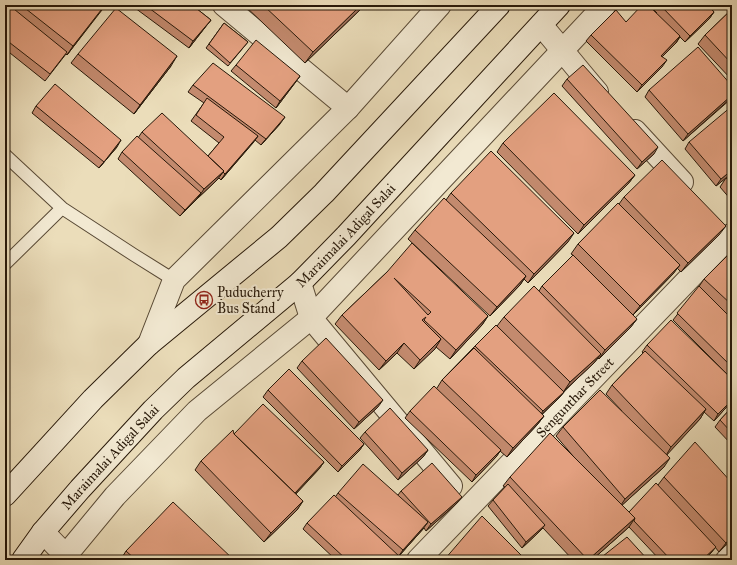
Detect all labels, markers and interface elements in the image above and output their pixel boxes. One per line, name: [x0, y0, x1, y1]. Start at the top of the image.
street label: Maraimalai Adigal Salai: [293, 180, 399, 291]
place label: Puducherry Bus Stand: [217, 284, 284, 317]
bus stop icon: Puducherry Bus Stand: [194, 290, 214, 310]
street label: Sengunthar Street: [533, 354, 618, 441]
street label: Maraimalai Adigal Salai: [58, 401, 163, 513]

